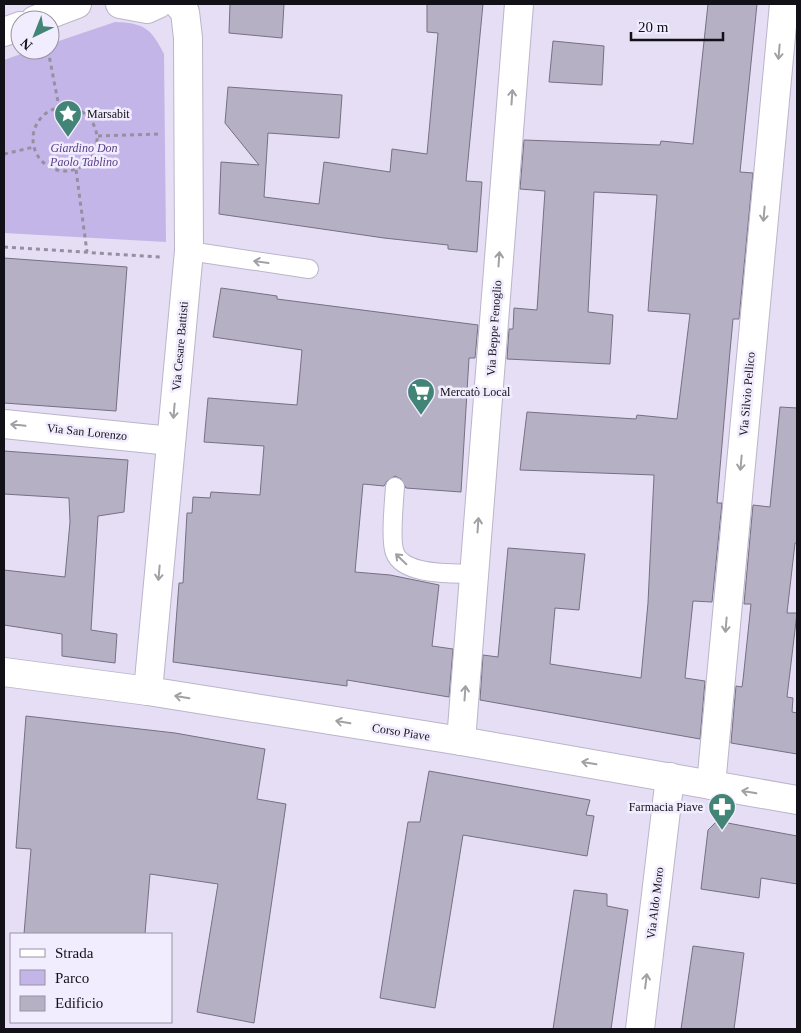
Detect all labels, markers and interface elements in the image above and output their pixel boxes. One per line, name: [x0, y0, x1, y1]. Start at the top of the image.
north arrow: [10, 10, 60, 60]
scale bar: [631, 10, 724, 42]
text: 20 m: [638, 19, 669, 35]
text: N: [18, 35, 35, 53]
one-way arrow: [774, 44, 784, 60]
one-way arrow: [507, 89, 516, 105]
place icon: Marsabit: [53, 99, 83, 138]
place label: Marsabit: [87, 107, 130, 121]
park label: Giardino Don Paolo Tablino: [49, 141, 118, 169]
one-way arrow: [759, 206, 769, 222]
one-way arrow: [495, 251, 504, 267]
one-way arrow: [254, 256, 270, 266]
street label: Via Beppe Fenoglio: [484, 280, 504, 376]
street label: Via Cesare Battisti: [169, 300, 191, 391]
street label: Via Silvio Pellico: [736, 351, 758, 437]
supermarket icon: Mercatò Local: [406, 377, 436, 416]
place label: Mercatò Local: [440, 385, 511, 399]
one-way arrow: [169, 403, 178, 419]
one-way arrow: [10, 420, 26, 430]
street label: Via San Lorenzo: [46, 421, 128, 443]
one-way arrow: [736, 455, 746, 471]
one-way arrow: [474, 518, 483, 534]
one-way arrow: [395, 553, 407, 565]
one-way arrow: [154, 565, 164, 581]
one-way arrow: [721, 617, 731, 633]
one-way arrow: [461, 685, 470, 701]
one-way arrow: [175, 691, 191, 701]
one-way arrow: [335, 717, 351, 727]
street label: Corso Piave: [371, 721, 431, 743]
one-way arrow: [582, 758, 598, 768]
one-way arrow: [742, 786, 758, 796]
pharmacy icon: Farmacia Piave: [707, 792, 737, 831]
place label: Farmacia Piave: [629, 800, 703, 814]
street label: Via Aldo Moro: [644, 866, 666, 940]
legend: [10, 933, 172, 1023]
text: Strada: [55, 945, 94, 961]
text: Parco: [55, 970, 89, 986]
one-way arrow: [641, 973, 651, 989]
text: Edificio: [55, 995, 103, 1011]

